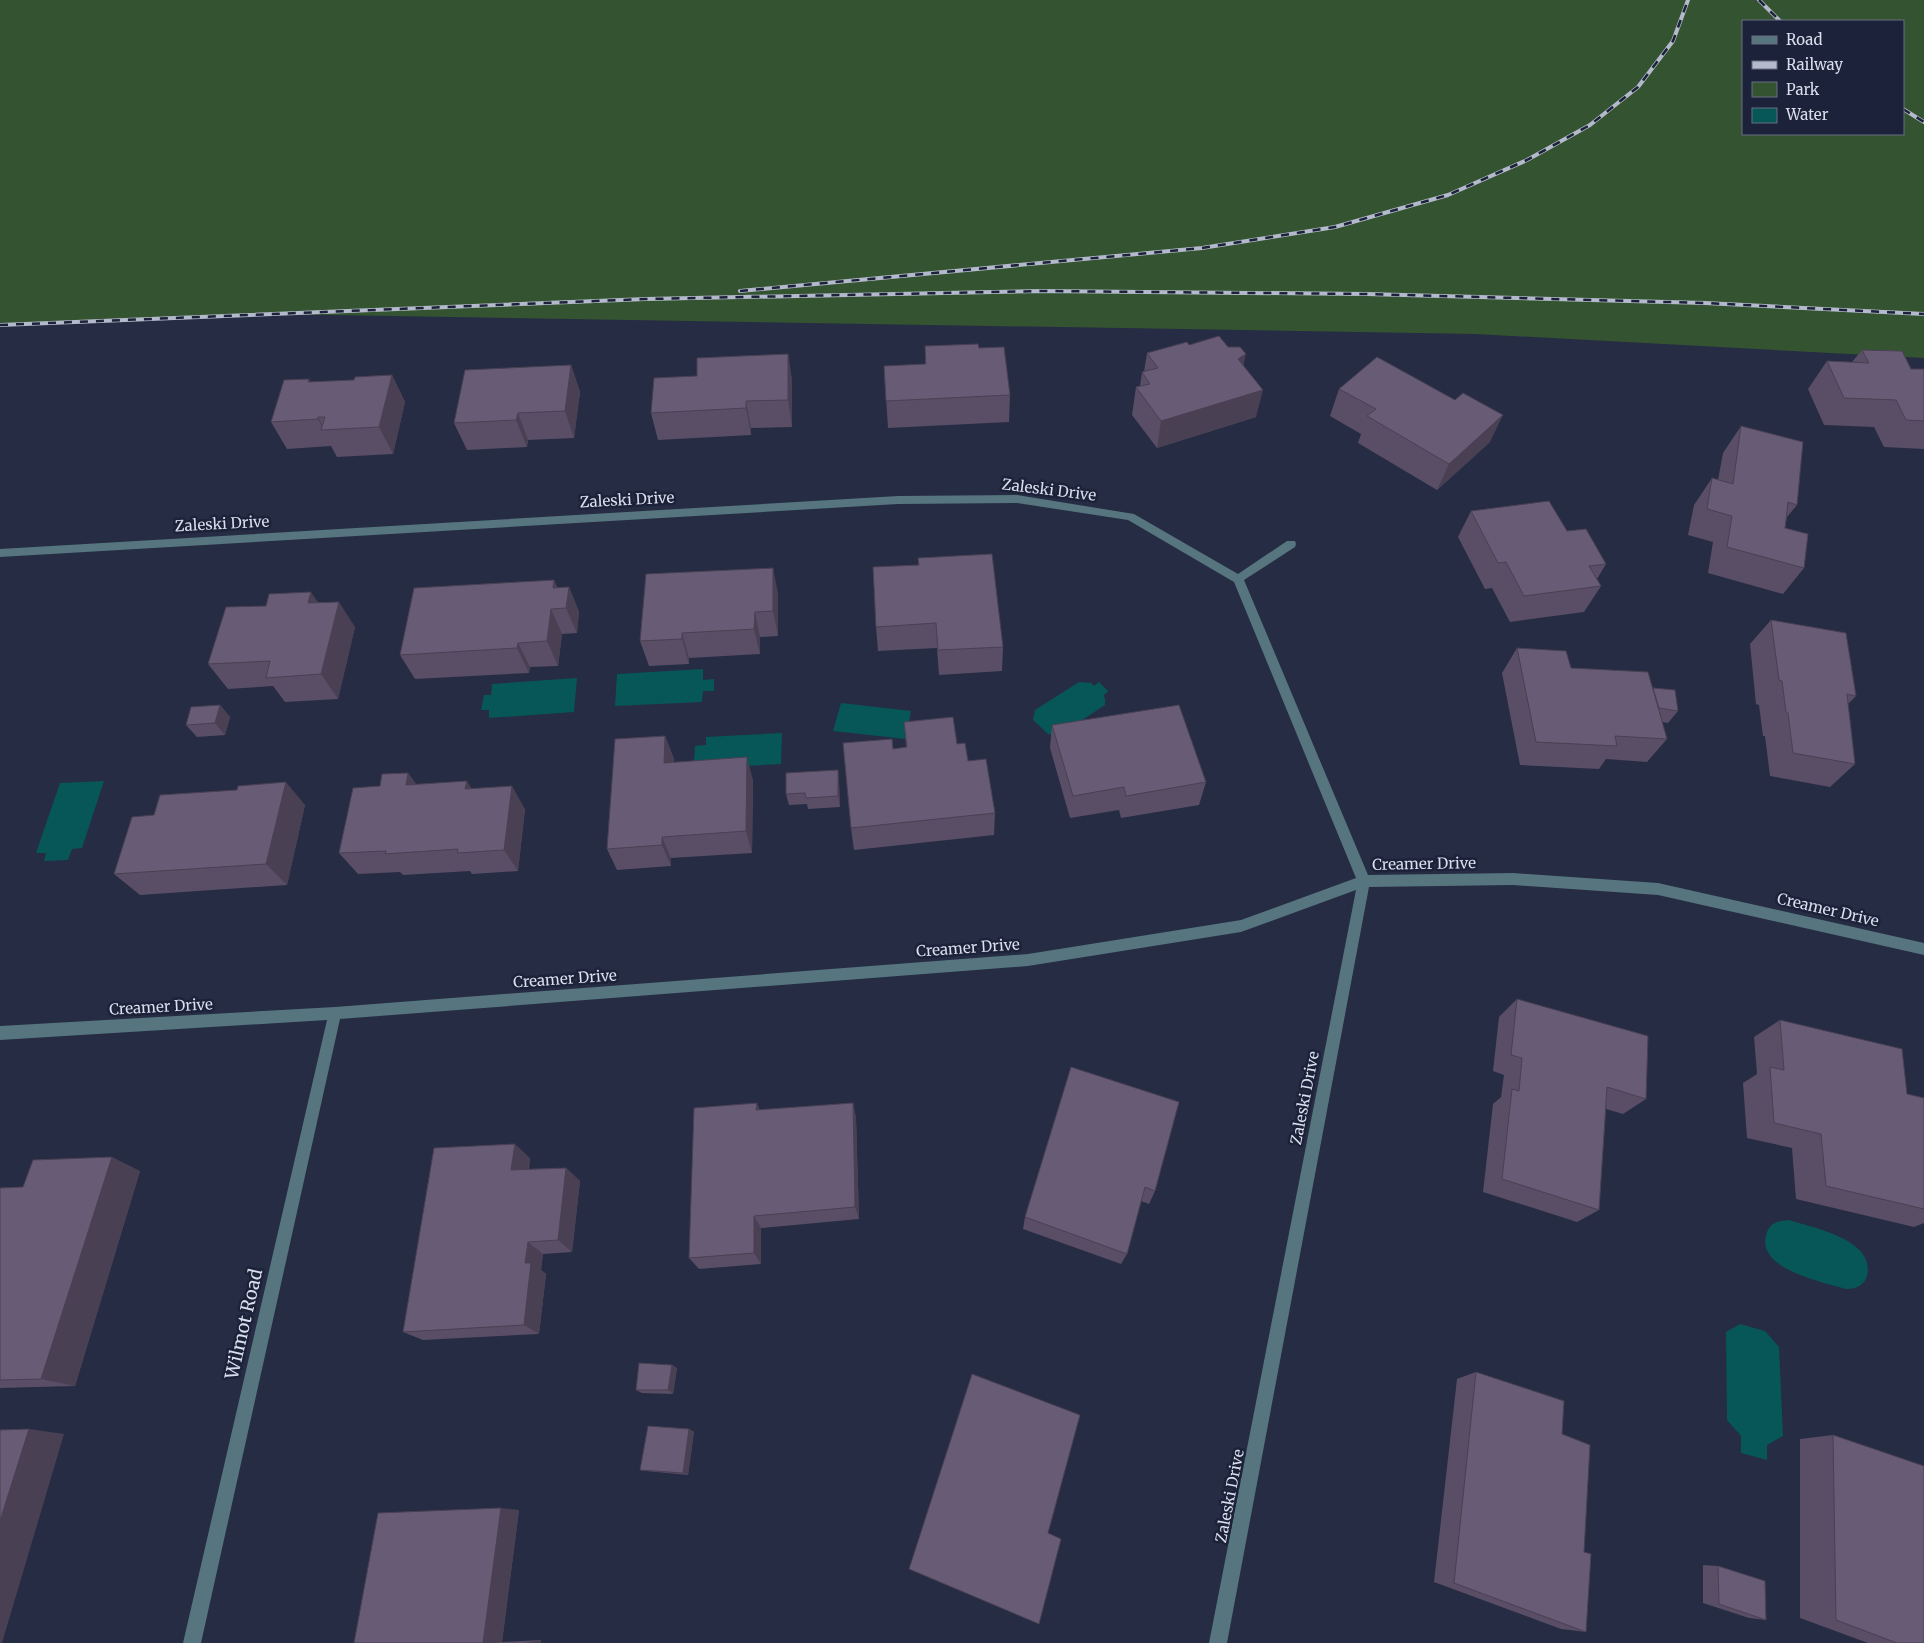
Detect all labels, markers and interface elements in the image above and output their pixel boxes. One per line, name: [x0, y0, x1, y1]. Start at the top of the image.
legend: [1742, 20, 1904, 135]
text: Road: [1786, 30, 1822, 49]
text: Railway: [1786, 55, 1843, 74]
text: Park: [1786, 80, 1820, 99]
text: Water: [1785, 105, 1829, 124]
street label: Zaleski Drive: [1001, 474, 1097, 505]
street label: Zaleski Drive: [579, 488, 675, 511]
street label: Zaleski Drive: [174, 512, 270, 535]
street label: Creamer Drive: [1372, 853, 1476, 874]
street label: Creamer Drive: [1775, 889, 1881, 930]
street label: Creamer Drive: [916, 934, 1021, 961]
street label: Creamer Drive: [513, 965, 618, 992]
street label: Creamer Drive: [109, 994, 213, 1019]
street label: Zaleski Drive: [1286, 1049, 1323, 1146]
street label: Wilmot Road: [219, 1266, 267, 1382]
street label: Zaleski Drive: [1211, 1447, 1248, 1544]

